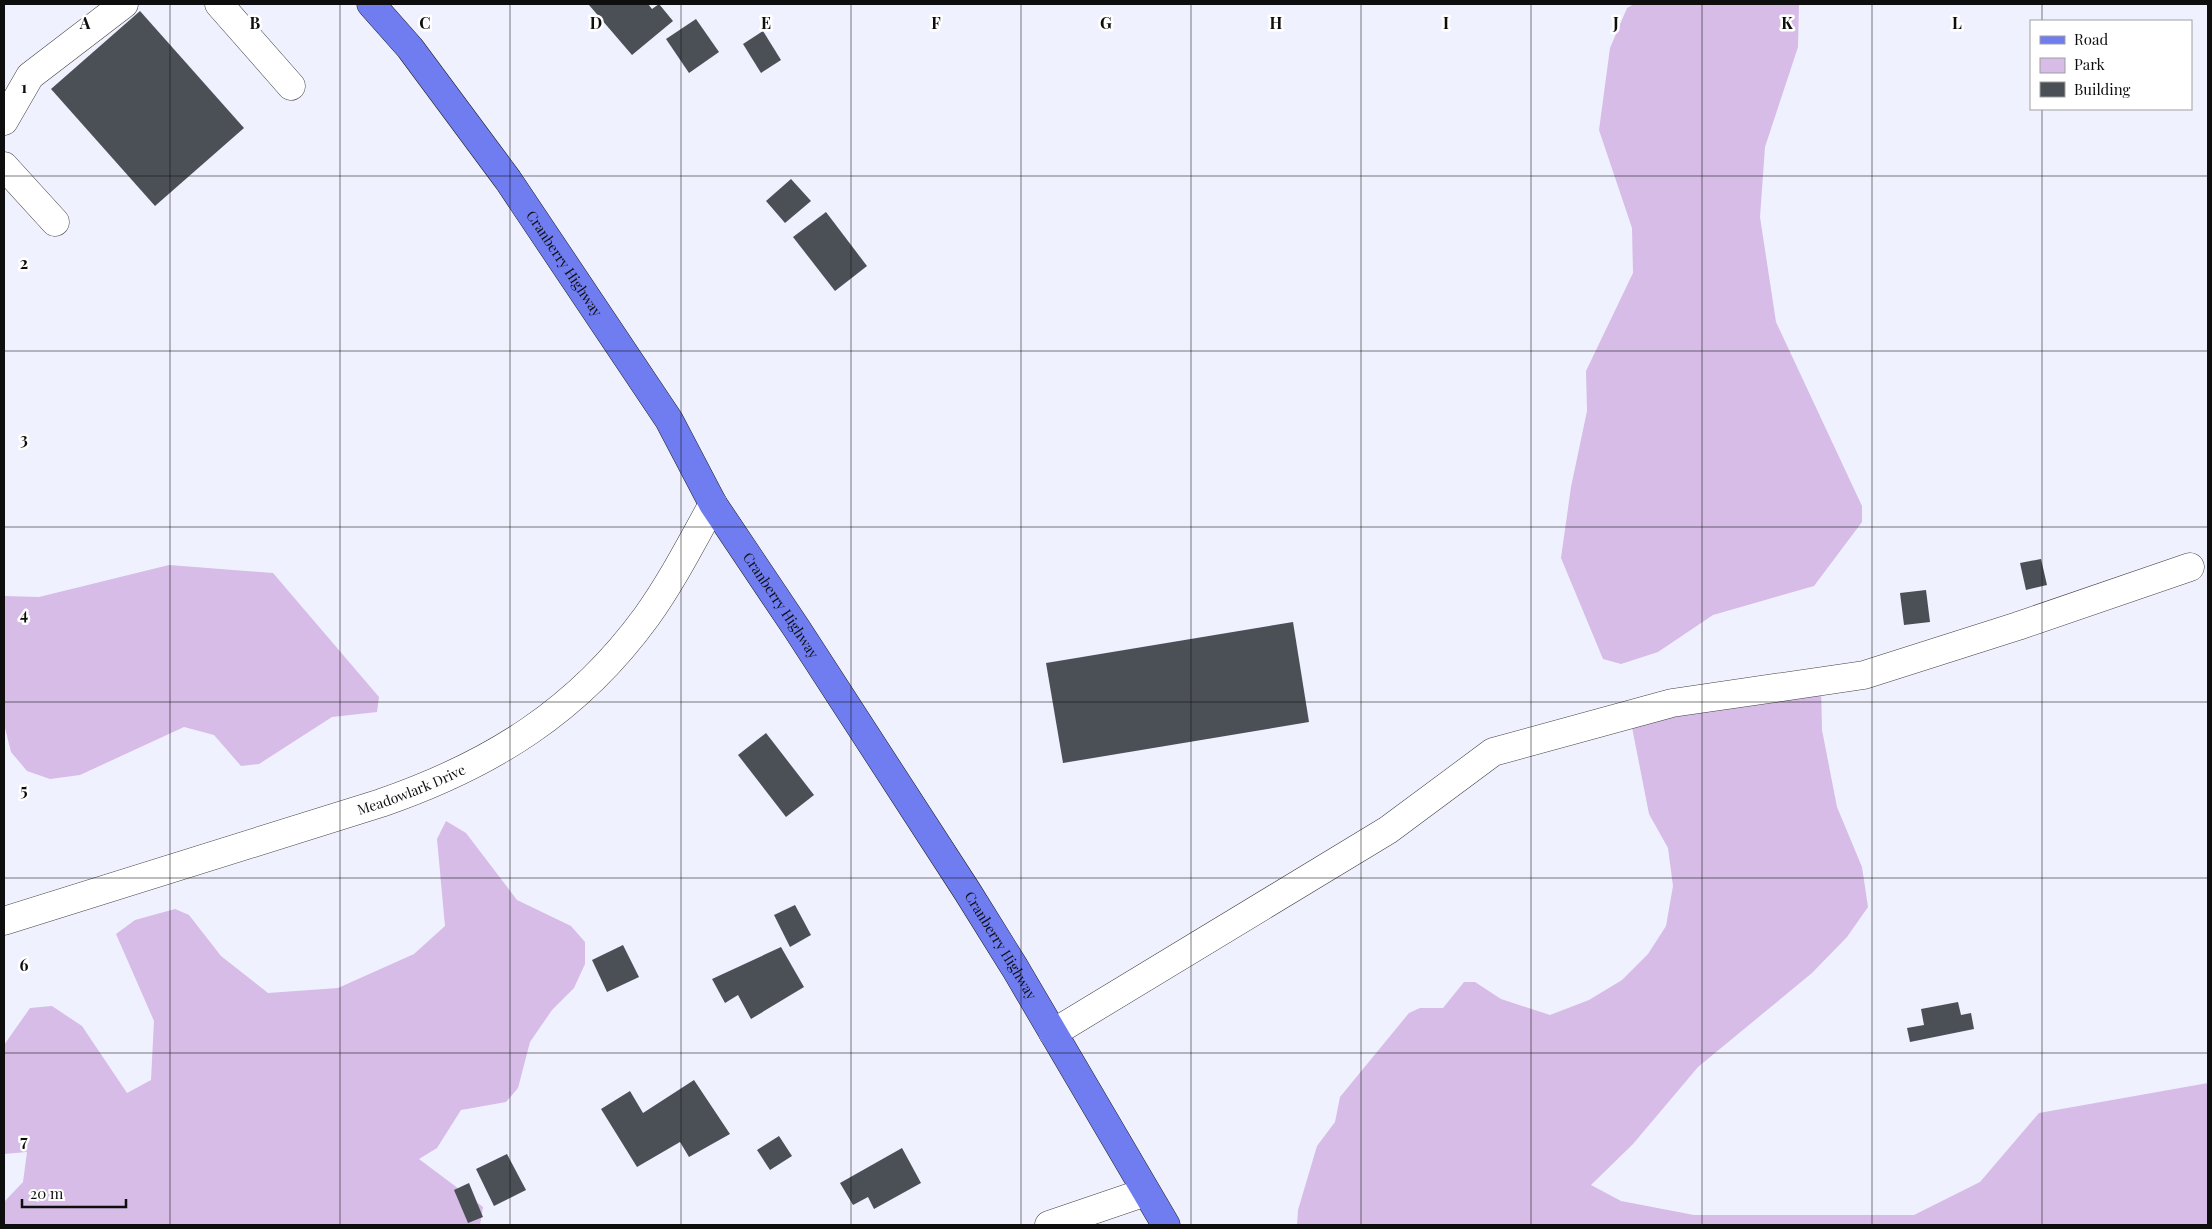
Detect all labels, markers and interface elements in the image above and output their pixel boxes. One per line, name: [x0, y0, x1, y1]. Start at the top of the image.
text: A: [79, 12, 91, 33]
text: B: [250, 12, 261, 33]
text: C: [419, 12, 431, 33]
text: D: [590, 12, 602, 33]
text: E: [761, 12, 771, 33]
text: F: [931, 12, 941, 33]
text: G: [1100, 12, 1112, 33]
text: H: [1270, 12, 1283, 33]
text: I: [1443, 12, 1449, 33]
text: J: [1612, 12, 1619, 33]
text: K: [1781, 12, 1793, 33]
text: L: [1952, 12, 1962, 33]
legend: [2030, 20, 2192, 110]
text: Road: [2074, 29, 2108, 49]
text: Park: [2074, 54, 2106, 74]
text: 1: [21, 76, 27, 97]
text: Building: [2074, 79, 2131, 99]
street label: Cranberry Highway: [522, 207, 607, 320]
text: 2: [20, 252, 28, 273]
text: 3: [20, 428, 28, 449]
street label: Cranberry Highway: [739, 548, 823, 662]
text: 4: [20, 603, 28, 624]
street label: Meadowlark Drive: [355, 760, 468, 819]
text: 5: [20, 779, 28, 800]
street label: Cranberry Highway: [961, 888, 1041, 1003]
text: 6: [20, 954, 29, 975]
text: 7: [20, 1130, 28, 1151]
scale bar: [22, 1176, 126, 1208]
text: 20 m: [30, 1183, 64, 1203]

